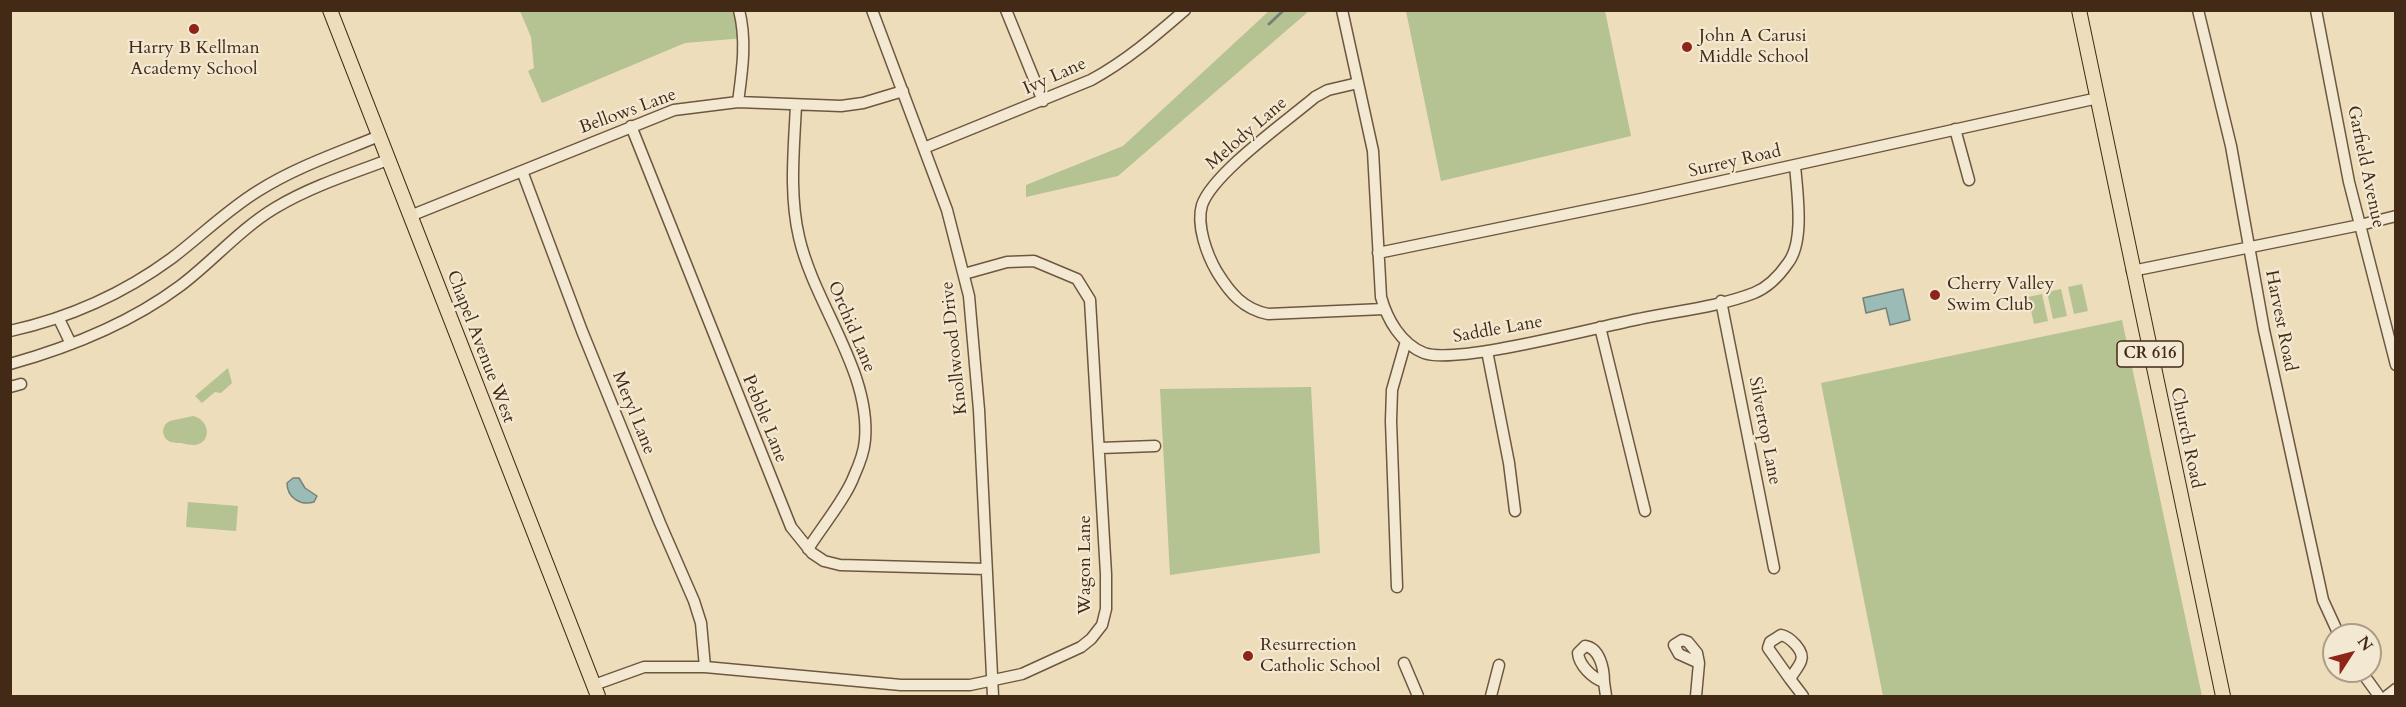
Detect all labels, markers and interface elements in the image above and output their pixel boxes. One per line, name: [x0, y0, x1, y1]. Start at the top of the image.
marker: Harry B Kellman Academy School: [187, 22, 201, 36]
place label: John A Carusi Middle School: [1699, 26, 1809, 68]
place label: Harry B Kellman Academy School: [128, 38, 260, 80]
marker: John A Carusi Middle School: [1680, 40, 1694, 54]
street label: Ivy Lane: [1020, 54, 1090, 100]
street label: Bellows Lane: [577, 84, 679, 140]
street label: Melody Lane: [1202, 93, 1292, 175]
street label: Garfield Avenue: [2342, 104, 2388, 230]
street label: Surrey Road: [1687, 141, 1783, 183]
street label: Chapel Avenue West: [441, 268, 519, 426]
street label: Harvest Road: [2260, 268, 2300, 374]
place label: Cherry Valley Swim Club: [1947, 274, 2054, 316]
street label: Orchid Lane: [822, 278, 880, 376]
street label: Knollwood Drive: [937, 280, 973, 416]
marker: Cherry Valley Swim Club: [1928, 288, 1942, 302]
street label: Saddle Lane: [1452, 311, 1544, 349]
road number: CR 616: [2117, 341, 2183, 367]
street label: Meryl Lane: [607, 368, 659, 458]
street label: Pebble Lane: [737, 372, 791, 466]
street label: Silvertop Lane: [1743, 375, 1785, 487]
street label: Church Road: [2165, 386, 2207, 490]
street label: Wagon Lane: [1075, 515, 1097, 615]
north arrow: [2322, 623, 2382, 683]
text: N: [2352, 632, 2378, 656]
place label: Resurrection Catholic School: [1260, 635, 1381, 678]
marker: Resurrection Catholic School: [1241, 649, 1255, 663]

